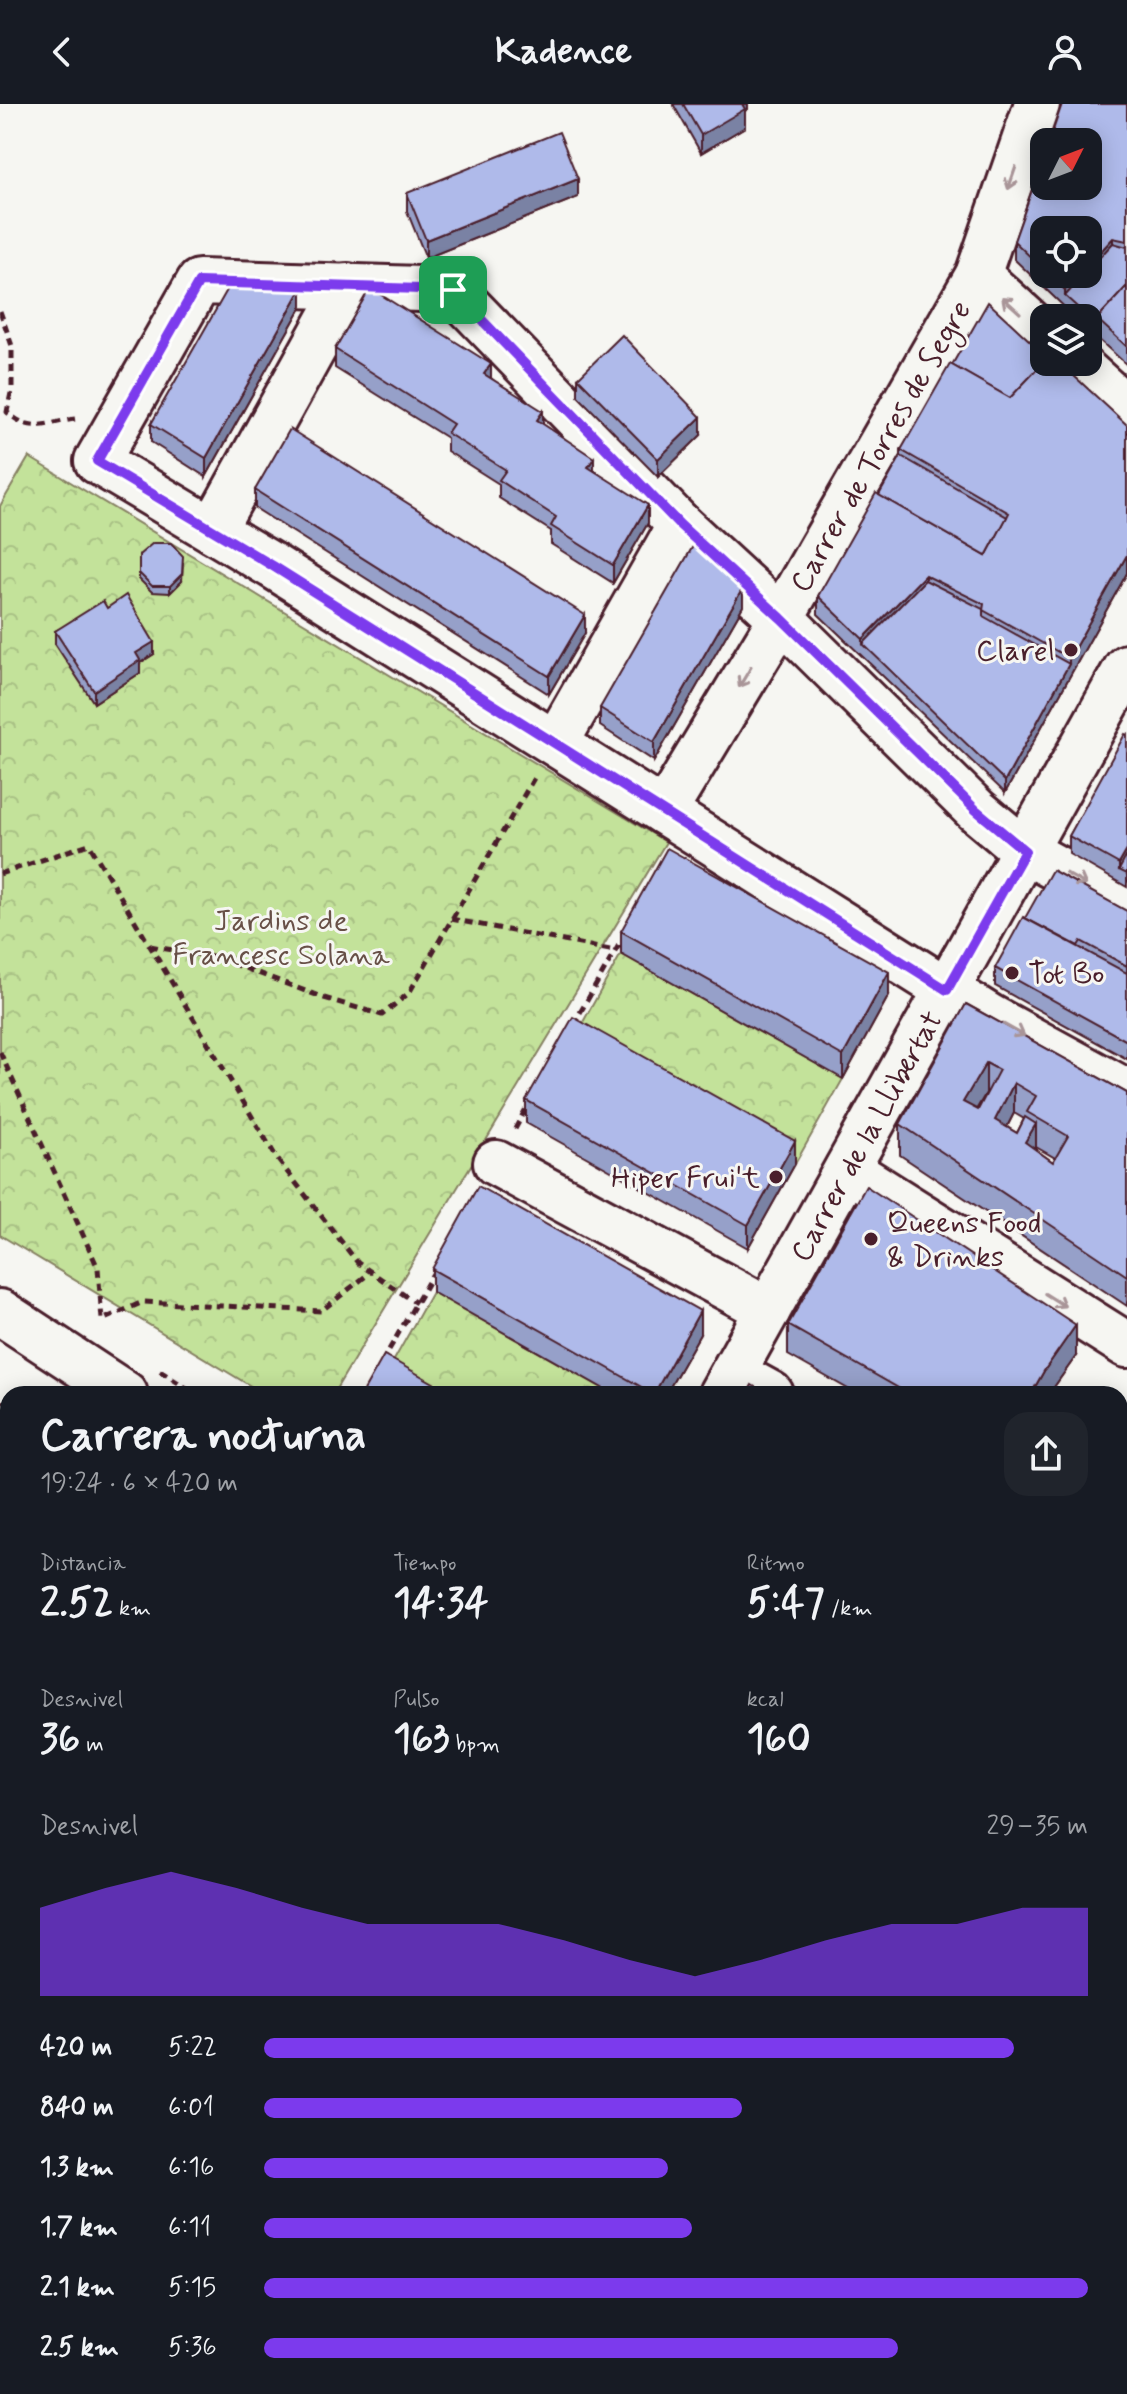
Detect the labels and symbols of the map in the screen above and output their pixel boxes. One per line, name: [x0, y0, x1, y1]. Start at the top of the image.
north arrow: [1030, 128, 1102, 200]
one-way arrow: [1003, 165, 1018, 190]
pin: [419, 256, 487, 324]
street label: Carrer de Torres de Segre: [782, 294, 983, 601]
one-way arrow: [1001, 296, 1022, 315]
place label: Clarel: [976, 632, 1055, 671]
marker: Clarel: [1062, 641, 1080, 659]
one-way arrow: [737, 665, 753, 688]
one-way arrow: [1063, 872, 1087, 888]
park label: Jardins de Francesc Solana: [172, 902, 391, 975]
place label: Tot Bo: [1028, 955, 1104, 994]
marker: Tot Bo: [1003, 964, 1021, 982]
street label: Carrer de la Llibertat: [782, 1004, 952, 1269]
one-way arrow: [1002, 1022, 1025, 1038]
place label: Hiper Frui't: [611, 1159, 760, 1198]
marker: Hiper Frui't: [767, 1168, 785, 1186]
place label: Queens Food & Drinks: [887, 1204, 1042, 1277]
marker: Queens Food & Drinks: [862, 1230, 880, 1248]
one-way arrow: [1043, 1293, 1066, 1309]

